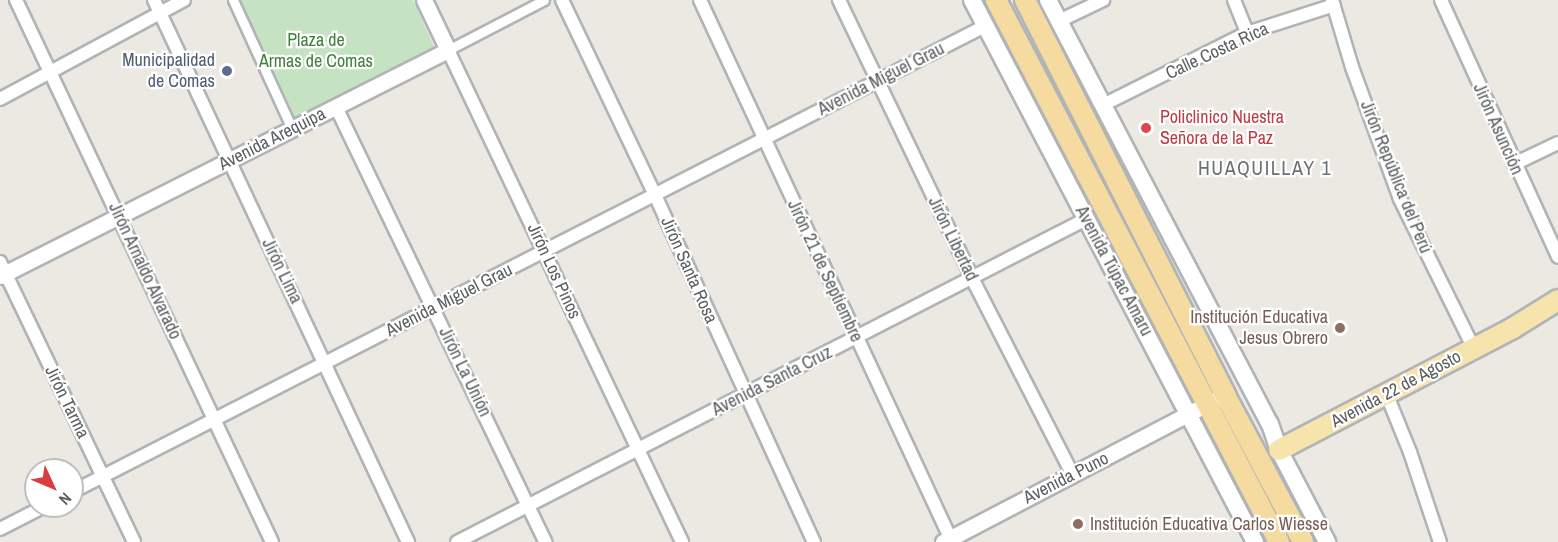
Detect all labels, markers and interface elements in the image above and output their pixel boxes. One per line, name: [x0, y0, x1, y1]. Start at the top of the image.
street label: Calle Costa Rica: [1162, 18, 1272, 84]
park label: Plaza de Armas de Comas: [259, 30, 373, 72]
street label: Avenida Miguel Grau: [814, 38, 948, 120]
place label: Municipalidad de Comas: [122, 50, 215, 92]
marker: Municipalidad de Comas: [220, 64, 234, 78]
street label: Jirón Asunción: [1468, 80, 1528, 178]
street label: Jirón República del Perú: [1356, 98, 1436, 256]
street label: Avenida Arequipa: [215, 103, 329, 175]
place label: Policlinico Nuestra Señora de la Paz: [1160, 107, 1284, 150]
marker: Policlinico Nuestra Señora de la Paz: [1137, 119, 1155, 137]
district label: HUAQUILLAY 1: [1198, 155, 1332, 179]
street label: Jirón Libertad: [923, 193, 983, 285]
street label: Jirón 21 de Septiembre: [783, 197, 867, 345]
street label: Jirón Arnaldo Alvarado: [103, 198, 187, 344]
street label: Avenida Túpac Amaru: [1070, 202, 1158, 340]
street label: Jirón Santa Rosa: [656, 214, 722, 326]
street label: Jirón Los Pinos: [523, 220, 585, 322]
street label: Jirón Lima: [257, 235, 307, 307]
street label: Avenida Miguel Grau: [382, 259, 516, 341]
place label: Institución Educativa Jesus Obrero: [1190, 307, 1328, 350]
marker: Institución Educativa Jesus Obrero: [1333, 321, 1347, 335]
street label: Jirón La Unión: [434, 324, 496, 420]
street label: Avenida Santa Cruz: [708, 341, 836, 421]
street label: Avenida 22 de Agosto: [1327, 345, 1465, 433]
street label: Jirón Tarma: [40, 362, 94, 442]
street label: Avenida Puno: [1020, 447, 1112, 509]
north arrow: [24, 458, 84, 518]
text: N: [54, 488, 77, 510]
place label: Institución Educativa Carlos Wiesse: [1090, 513, 1328, 535]
marker: Institución Educativa Carlos Wiesse: [1071, 517, 1085, 531]

